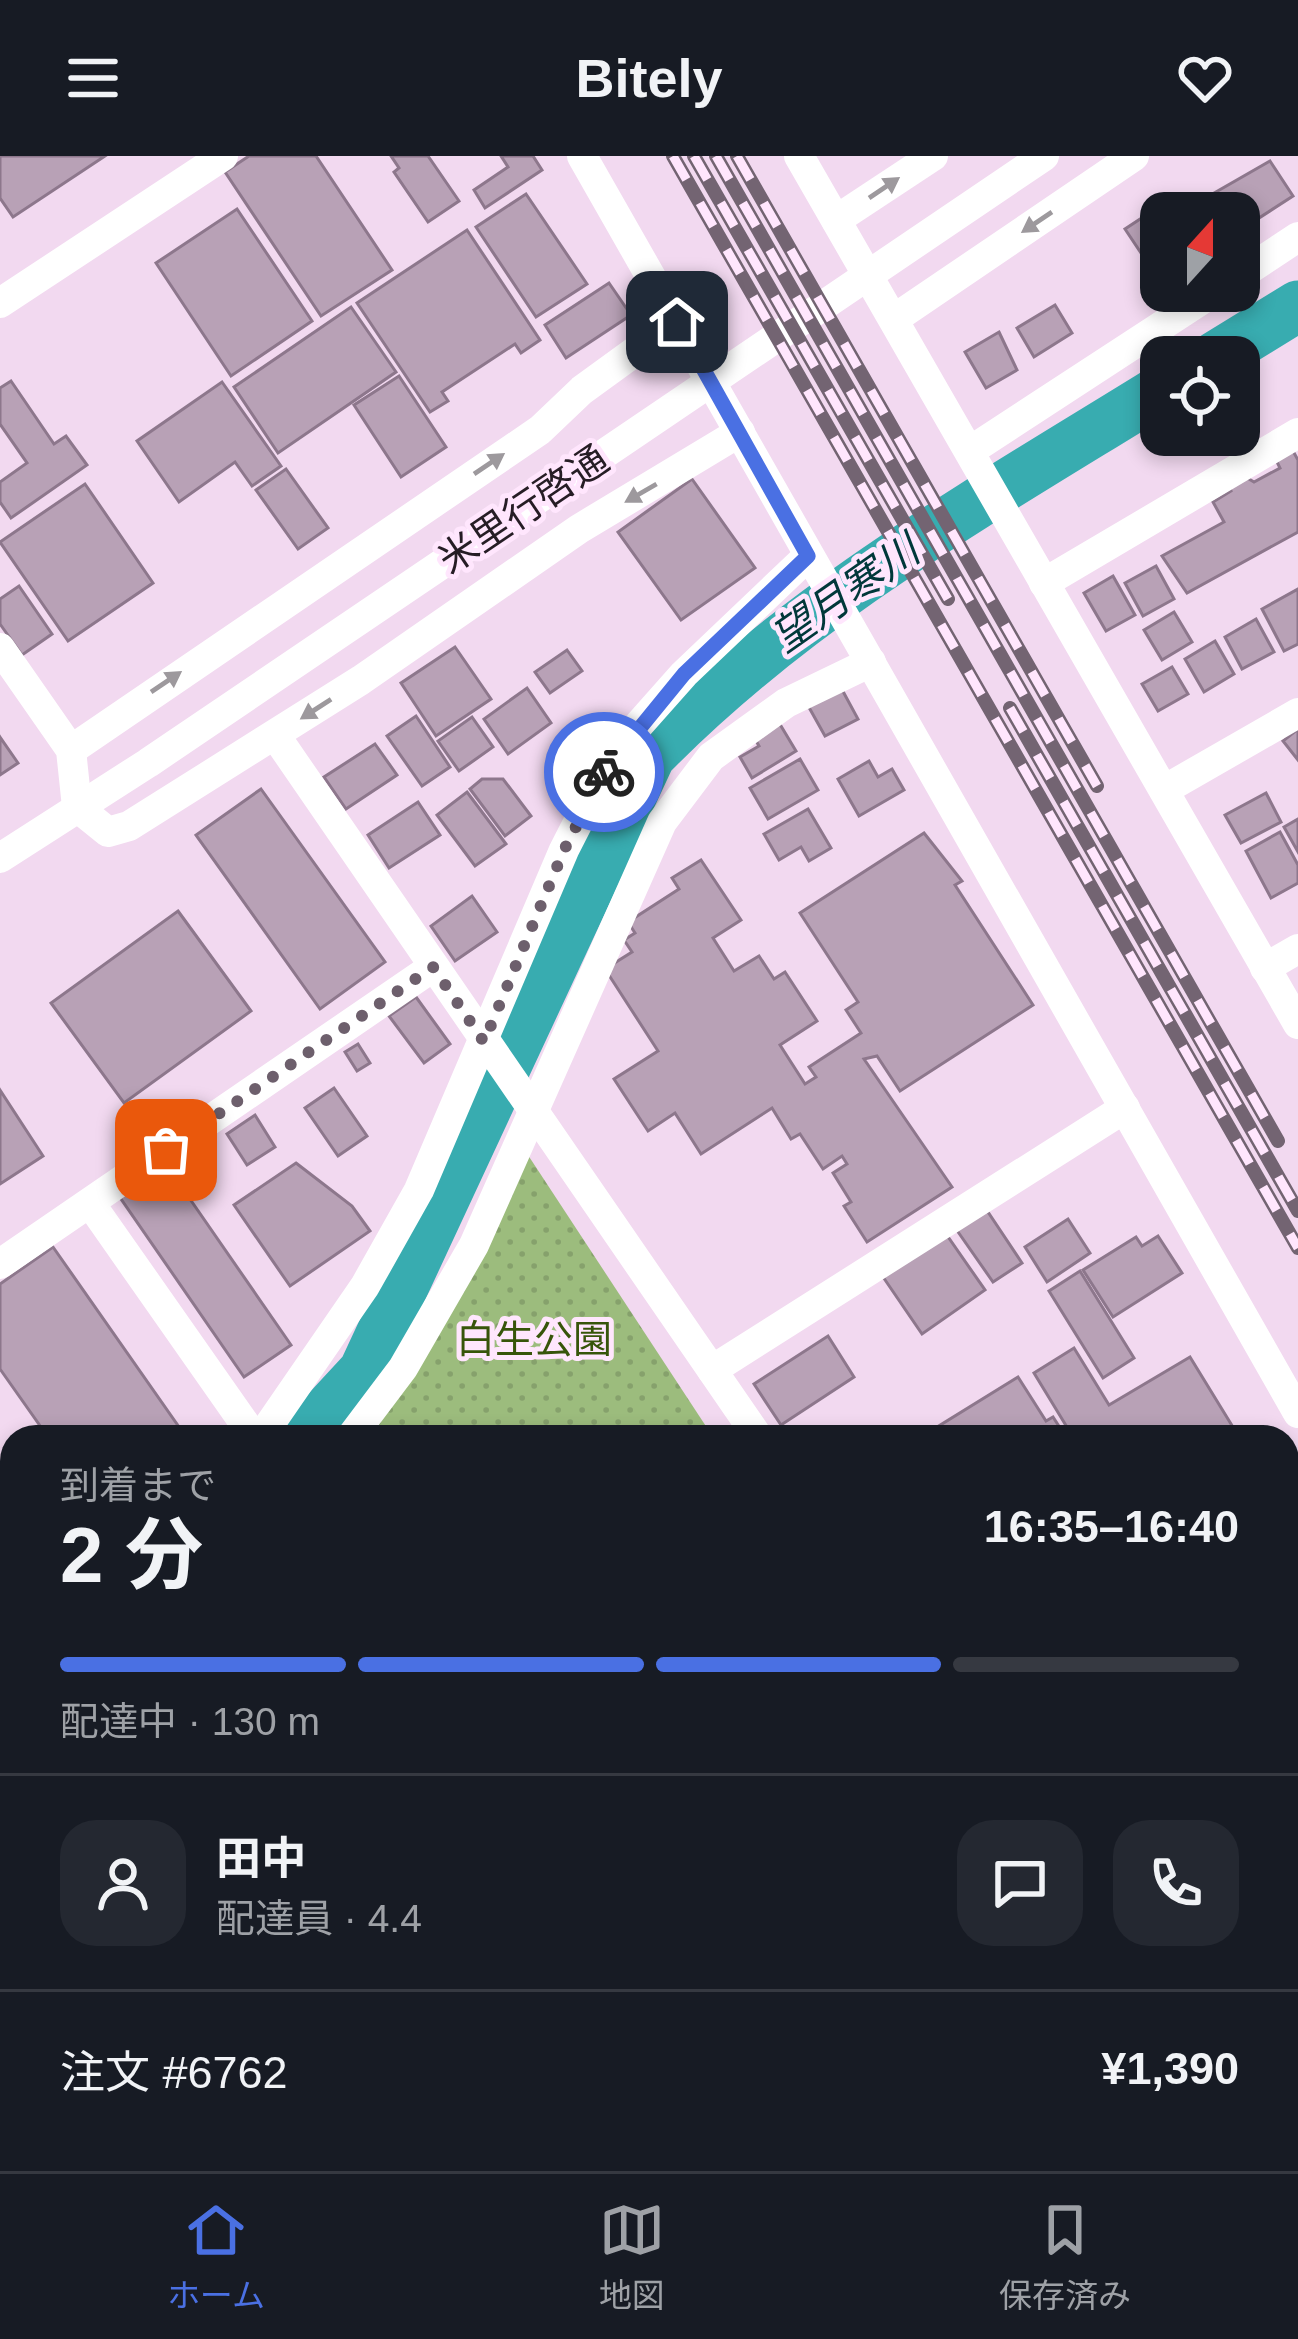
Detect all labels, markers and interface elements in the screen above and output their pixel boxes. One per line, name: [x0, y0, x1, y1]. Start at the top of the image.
icon: menu: [60, 45, 126, 111]
icon: heart: [1172, 45, 1238, 111]
text: Bitely: [575, 48, 723, 108]
one-way arrow: [868, 177, 901, 200]
north arrow: [1140, 192, 1260, 312]
map controls: [1140, 192, 1260, 456]
one-way arrow: [1021, 209, 1053, 232]
pin: [626, 271, 728, 373]
icon: home: [644, 289, 710, 355]
button: locate: [1140, 336, 1260, 456]
street label: 米里行啓通: [430, 437, 616, 582]
one-way arrow: [473, 453, 506, 476]
one-way arrow: [624, 482, 657, 503]
water label: 望月寒川: [763, 524, 931, 661]
one-way arrow: [149, 671, 182, 694]
one-way arrow: [299, 697, 332, 719]
courier: [544, 712, 664, 832]
icon: bike: [571, 739, 637, 805]
pin: [115, 1099, 217, 1201]
icon: bag: [133, 1117, 199, 1183]
park label: 白生公園: [456, 1318, 612, 1361]
text: 到着まで: [60, 1464, 216, 1507]
text: 16:35–16:40: [984, 1501, 1239, 1552]
text: 2 分: [60, 1511, 203, 1599]
text: 配達中 · 130 m: [60, 1700, 320, 1743]
button: person: [60, 1820, 186, 1946]
button: chat: [957, 1820, 1083, 1946]
button: phone: [1113, 1820, 1239, 1946]
text: 田中: [216, 1833, 306, 1884]
text: 配達員 · 4.4: [216, 1897, 422, 1940]
text: ¥1,390: [1101, 2043, 1239, 2094]
text: 注文 #6762: [60, 2047, 288, 2098]
tab: ホーム: [167, 2197, 265, 2317]
tab: 地図: [599, 2197, 665, 2317]
tab: 保存済み: [999, 2197, 1131, 2317]

